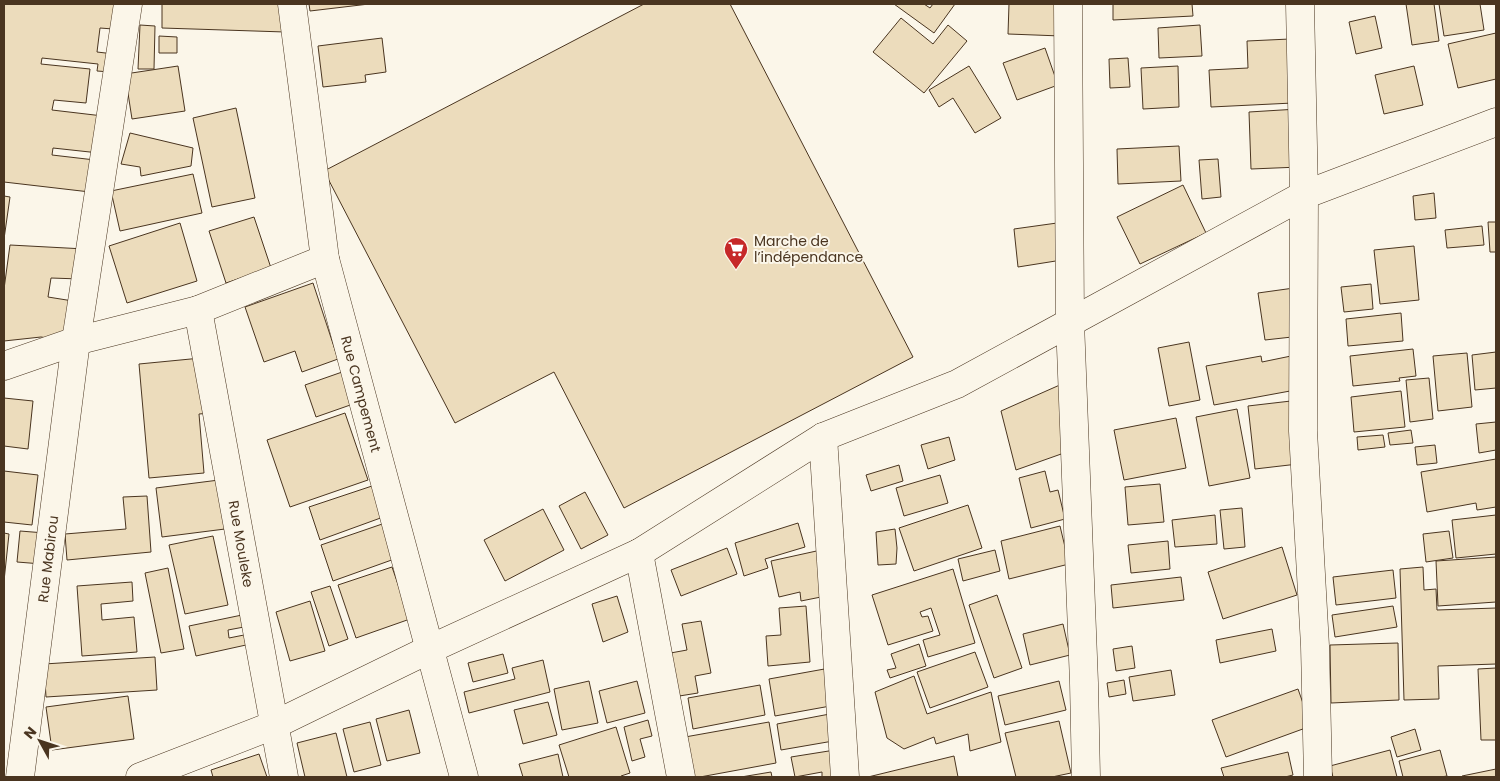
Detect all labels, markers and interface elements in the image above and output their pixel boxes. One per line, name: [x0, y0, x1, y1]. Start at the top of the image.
place label: Marche de l’indépendance: [754, 231, 864, 267]
supermarket icon: Marche de l’indépendance: [723, 236, 749, 270]
street label: Rue Campement: [336, 334, 386, 454]
street label: Rue Mouleke: [224, 499, 259, 589]
street label: Rue Mabirou: [33, 514, 63, 604]
north arrow: [15, 716, 65, 766]
text: N: [19, 722, 41, 743]

